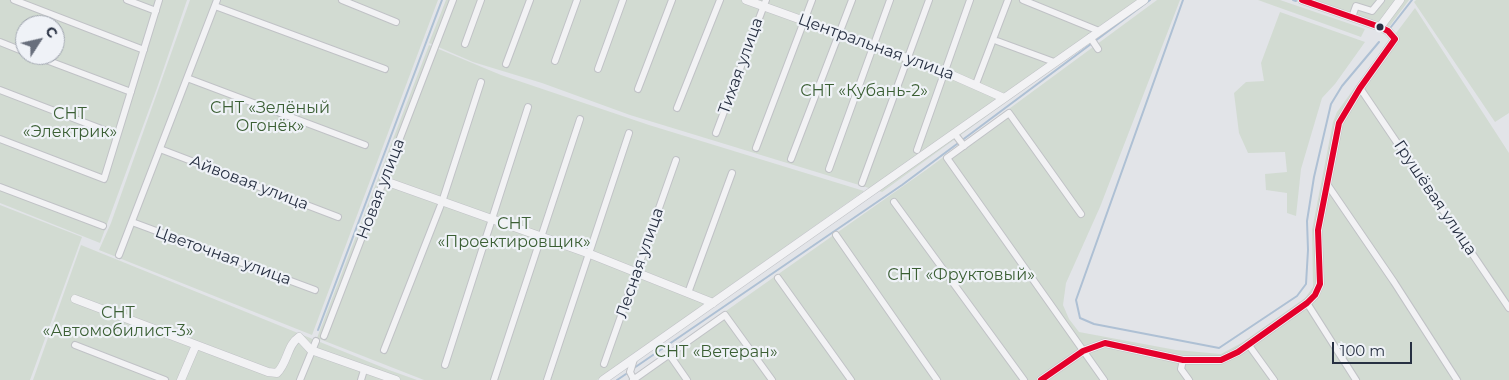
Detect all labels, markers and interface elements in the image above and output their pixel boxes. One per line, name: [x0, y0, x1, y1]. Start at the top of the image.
street label: Центральная улица: [795, 10, 957, 84]
north arrow: [15, 15, 65, 65]
street label: Тихая улица: [715, 15, 767, 117]
unlabelled marker: [1375, 22, 1385, 32]
text: С: [41, 23, 62, 41]
park label: СНТ «Кубань-2»: [800, 81, 928, 101]
park label: СНТ «Зелёный Огонёк»: [210, 98, 330, 136]
park label: СНТ «Электрик»: [23, 104, 117, 142]
street label: Новая улица: [353, 136, 409, 242]
street label: Грушёвая улица: [1389, 137, 1481, 259]
street label: Айвовая улица: [187, 152, 311, 214]
street label: Лесная улица: [612, 205, 668, 321]
park label: СНТ «Проектировщик»: [437, 214, 591, 252]
street label: Цветочная улица: [152, 222, 294, 290]
park label: СНТ «Фруктовый»: [887, 265, 1035, 285]
park label: СНТ «Автомобилист-3»: [43, 303, 193, 341]
scale bar: [1334, 332, 1414, 364]
text: 100 m: [1340, 341, 1385, 360]
park label: СНТ «Ветеран»: [654, 342, 778, 362]

